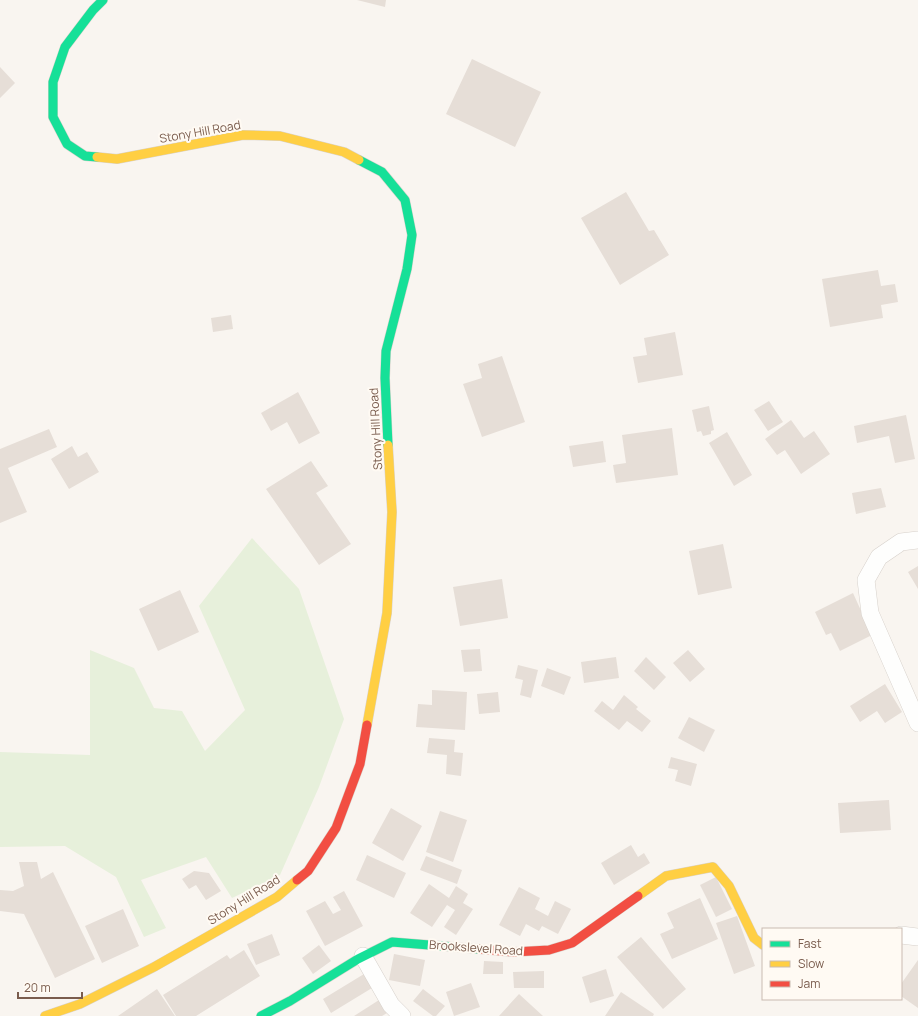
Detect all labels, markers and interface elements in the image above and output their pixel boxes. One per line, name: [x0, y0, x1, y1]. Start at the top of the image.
street label: Stony Hill Road: [158, 116, 242, 147]
street label: Stony Hill Road: [365, 388, 386, 470]
street label: Stony Hill Road: [204, 871, 283, 929]
legend: [762, 928, 902, 1000]
text: Fast: [798, 935, 822, 952]
street label: Brookslevel Road: [429, 936, 524, 959]
text: Slow: [798, 955, 824, 972]
scale bar: [18, 974, 82, 1000]
text: Jam: [798, 975, 820, 992]
text: 20 m: [24, 979, 51, 996]

